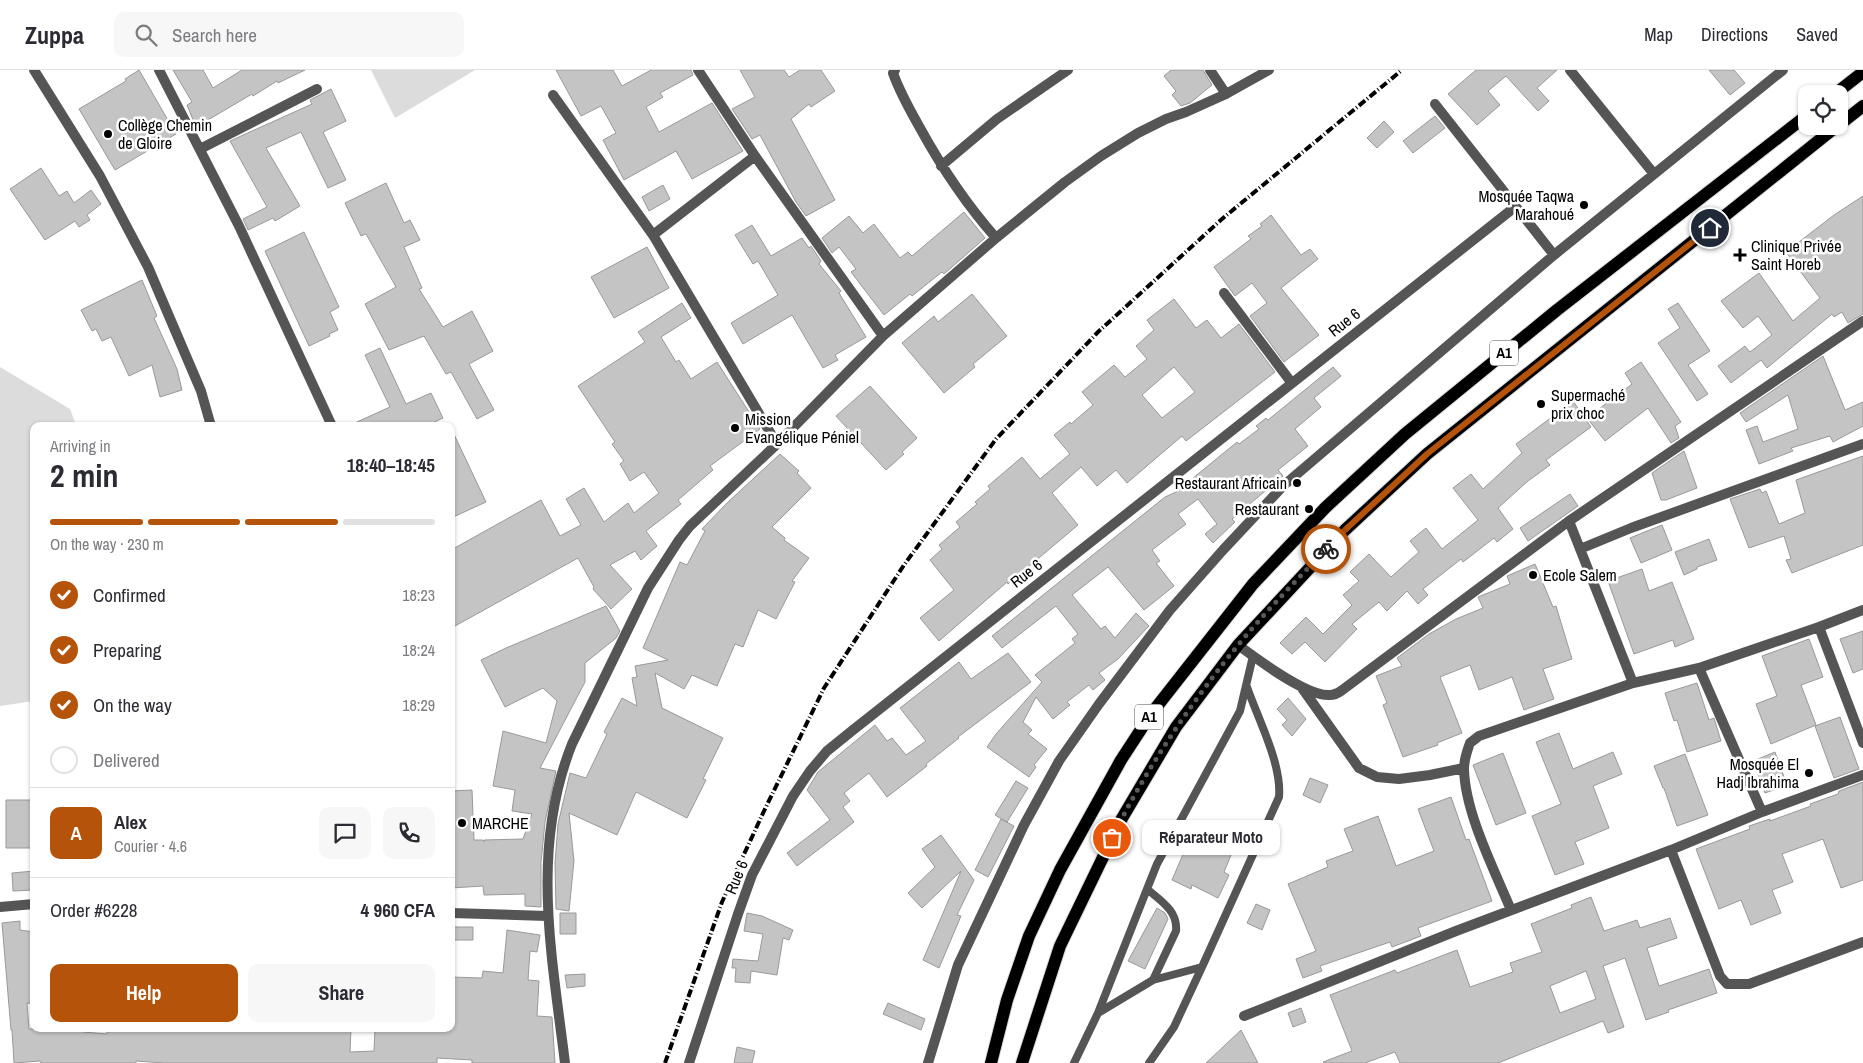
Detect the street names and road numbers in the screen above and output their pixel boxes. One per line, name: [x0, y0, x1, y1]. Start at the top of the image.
street label: Rue 6: [1323, 303, 1365, 341]
road number: A1: [1490, 340, 1518, 366]
street label: Rue 6: [1005, 554, 1047, 592]
road number: A1: [1135, 704, 1163, 730]
street label: Rue 6: [719, 857, 753, 897]

